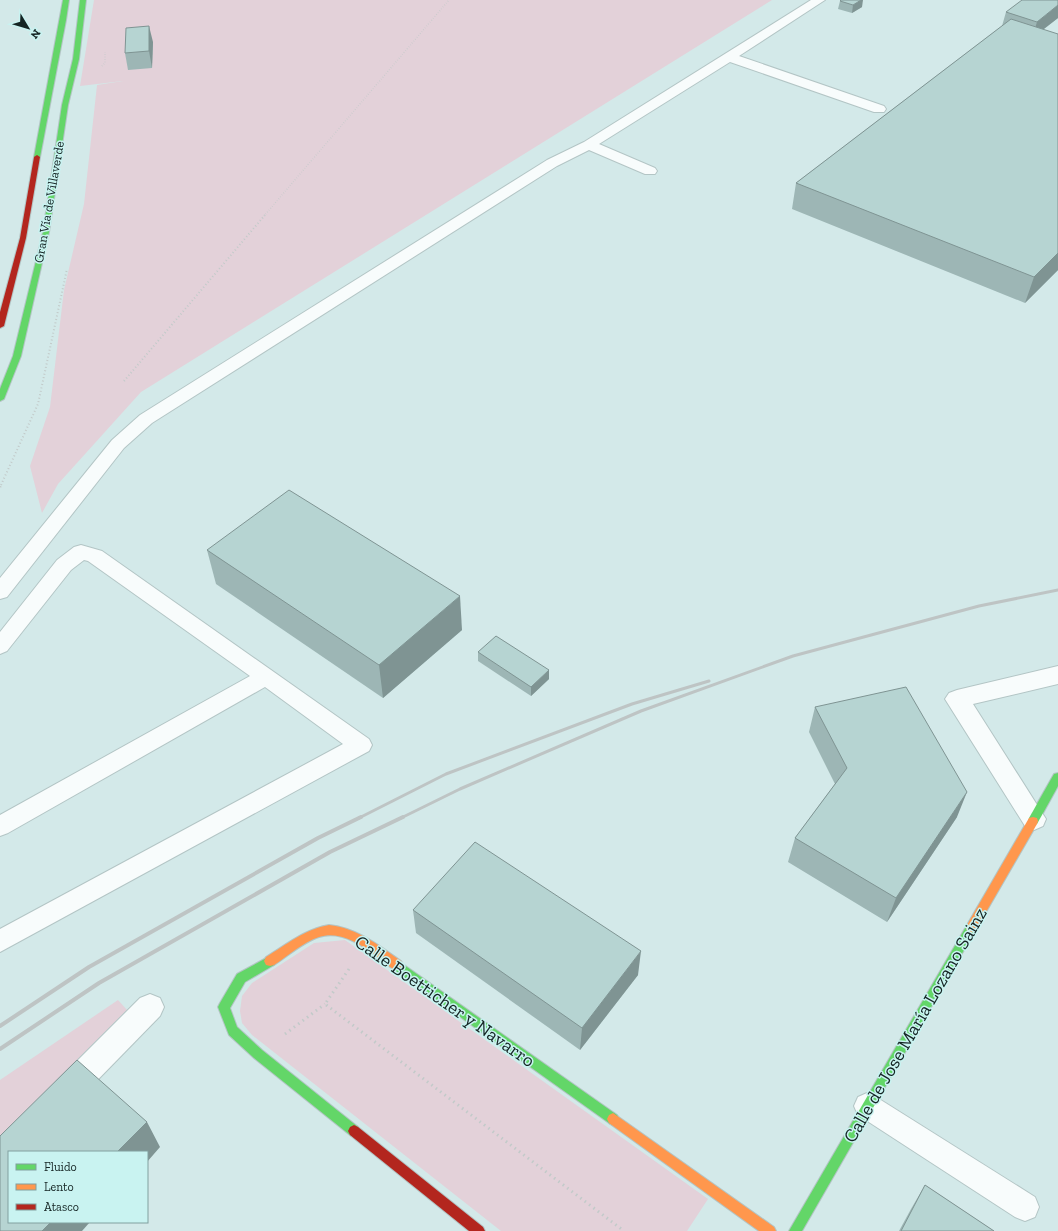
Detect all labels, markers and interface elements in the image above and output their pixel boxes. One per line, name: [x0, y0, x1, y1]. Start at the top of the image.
north arrow: [8, 8, 48, 48]
text: N: [27, 27, 43, 42]
street label: Gran Vía de Villaverde: [31, 140, 67, 264]
street label: Calle de Jose María Lozano Sainz: [838, 903, 992, 1147]
street label: Calle Boetticher y Navarro: [350, 930, 540, 1072]
legend: [8, 1151, 148, 1223]
text: Fluido: [44, 1160, 77, 1174]
text: Lento: [44, 1180, 74, 1194]
text: Atasco: [44, 1200, 79, 1214]

